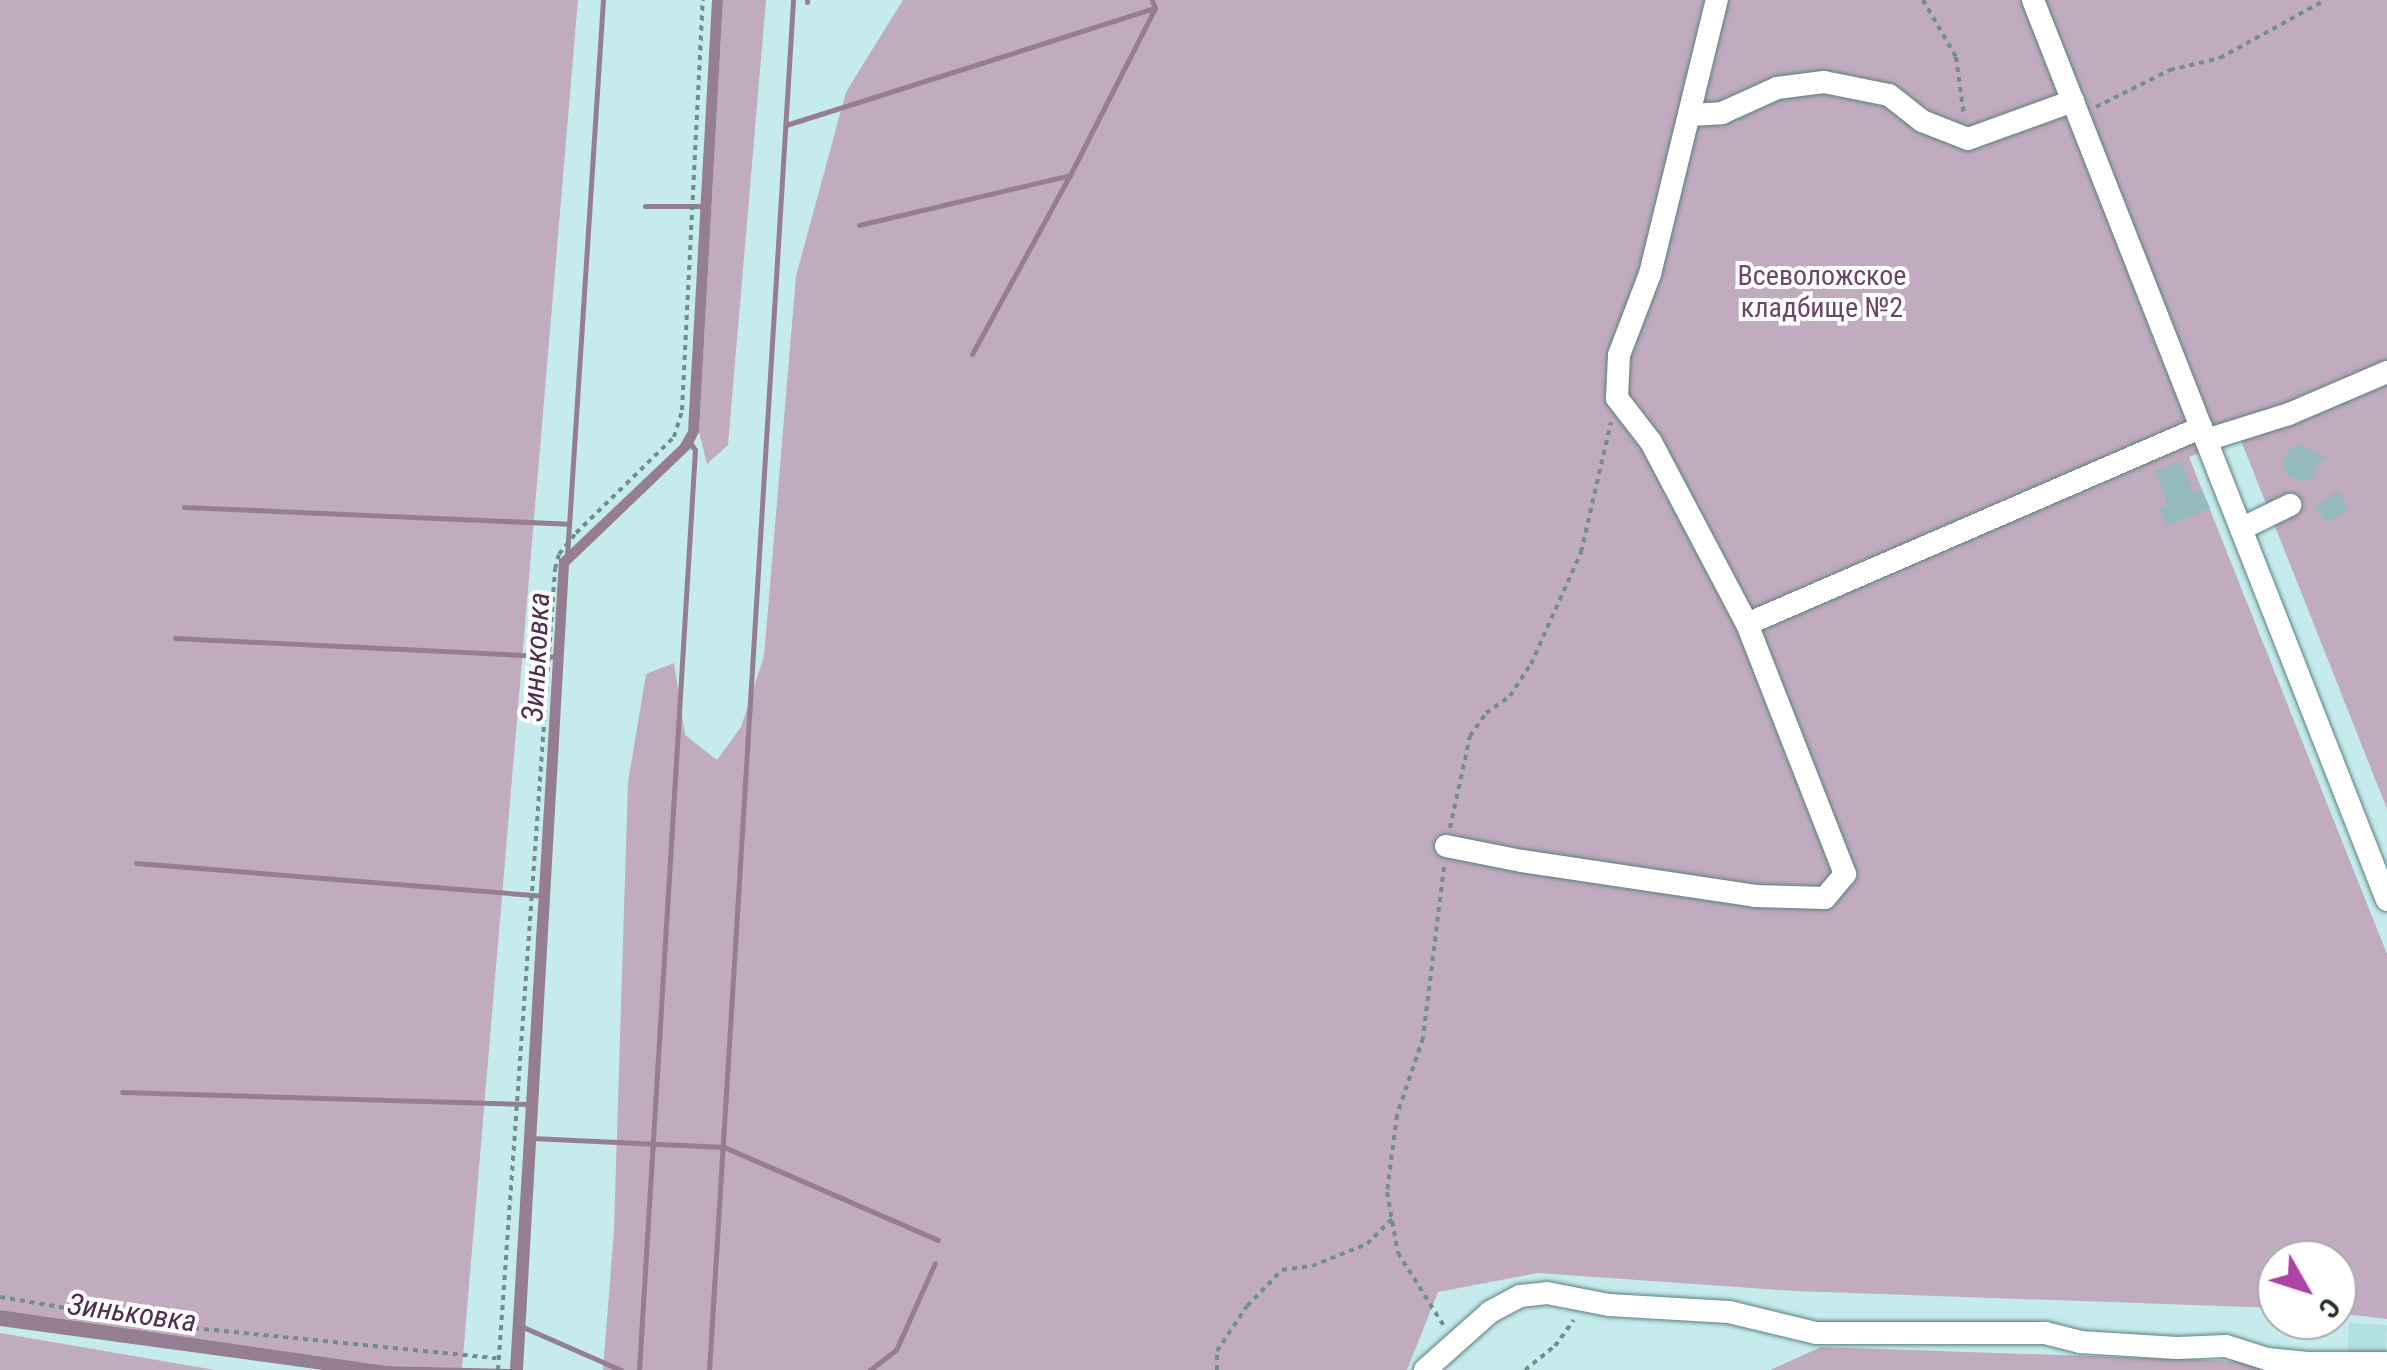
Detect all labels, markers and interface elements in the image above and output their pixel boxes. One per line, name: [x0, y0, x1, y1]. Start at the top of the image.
park label: Всеволожское кладбище №2: [1738, 259, 1906, 325]
water label: Зиньковка: [515, 591, 557, 723]
north arrow: [2257, 1240, 2357, 1340]
water label: Зиньковка: [65, 1286, 199, 1340]
text: С: [2311, 1291, 2347, 1325]

